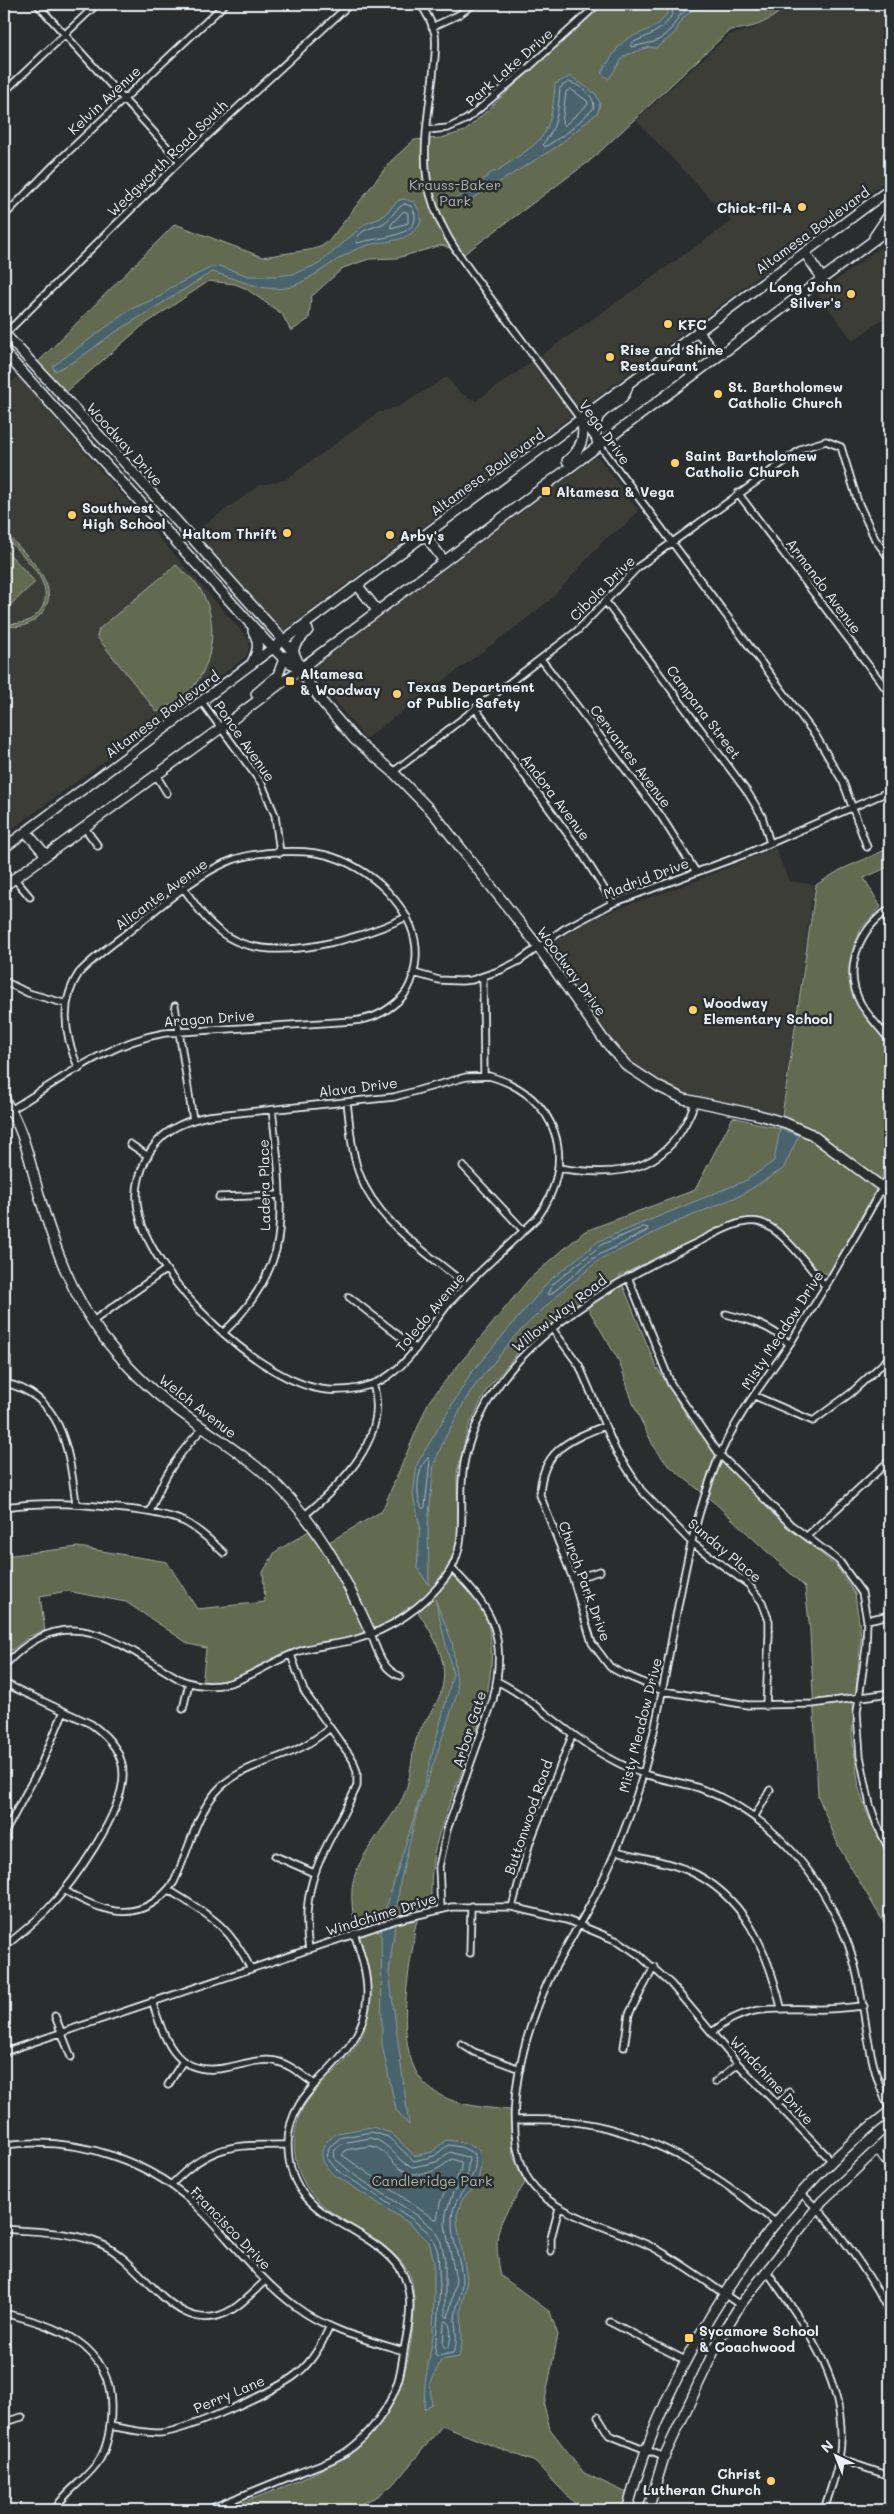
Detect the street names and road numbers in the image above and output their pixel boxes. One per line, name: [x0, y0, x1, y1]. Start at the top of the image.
street label: Park Lake Drive: [461, 24, 557, 110]
street label: Kelvin Avenue: [63, 61, 145, 139]
street label: Wedgworth Road South: [103, 96, 231, 220]
street label: Altamesa Boulevard: [751, 182, 873, 278]
street label: Vega Drive: [575, 396, 635, 468]
street label: Woodway Drive: [82, 398, 168, 490]
street label: Altamesa Boulevard: [426, 424, 548, 520]
street label: Armando Avenue: [782, 535, 866, 637]
street label: Cibola Drive: [565, 551, 639, 625]
street label: Campana Street: [662, 661, 746, 763]
street label: Altamesa Boulevard: [101, 666, 223, 762]
street label: Ponce Avenue: [210, 697, 280, 785]
street label: Cervantes Avenue: [586, 701, 676, 811]
street label: Andora Avenue: [517, 750, 595, 844]
street label: Madrid Drive: [600, 853, 692, 903]
street label: Alicante Avenue: [111, 854, 211, 934]
street label: Woodway Drive: [533, 922, 611, 1020]
street label: Aragon Drive: [163, 1005, 255, 1031]
street label: Alava Drive: [317, 1073, 399, 1101]
street label: Ladera Place: [254, 1139, 274, 1231]
street label: Misty Meadow Drive: [736, 1267, 828, 1393]
street label: Toledo Avenue: [391, 1268, 469, 1356]
street label: Willow Way Road: [508, 1270, 610, 1356]
street label: Welch Avenue: [155, 1370, 241, 1442]
street label: Sunday Place: [684, 1514, 766, 1586]
street label: Church Park Drive: [554, 1518, 616, 1644]
street label: Misty Meadow Drive: [614, 1656, 666, 1794]
street label: Arbor Gate: [448, 1688, 490, 1770]
street label: Buttonwood Road: [499, 1757, 557, 1877]
street label: Windchime Drive: [323, 1888, 439, 1940]
street label: Windchime Drive: [726, 2031, 818, 2129]
street label: Francisco Drive: [186, 2182, 276, 2274]
street label: Perry Lane: [191, 2370, 267, 2418]

